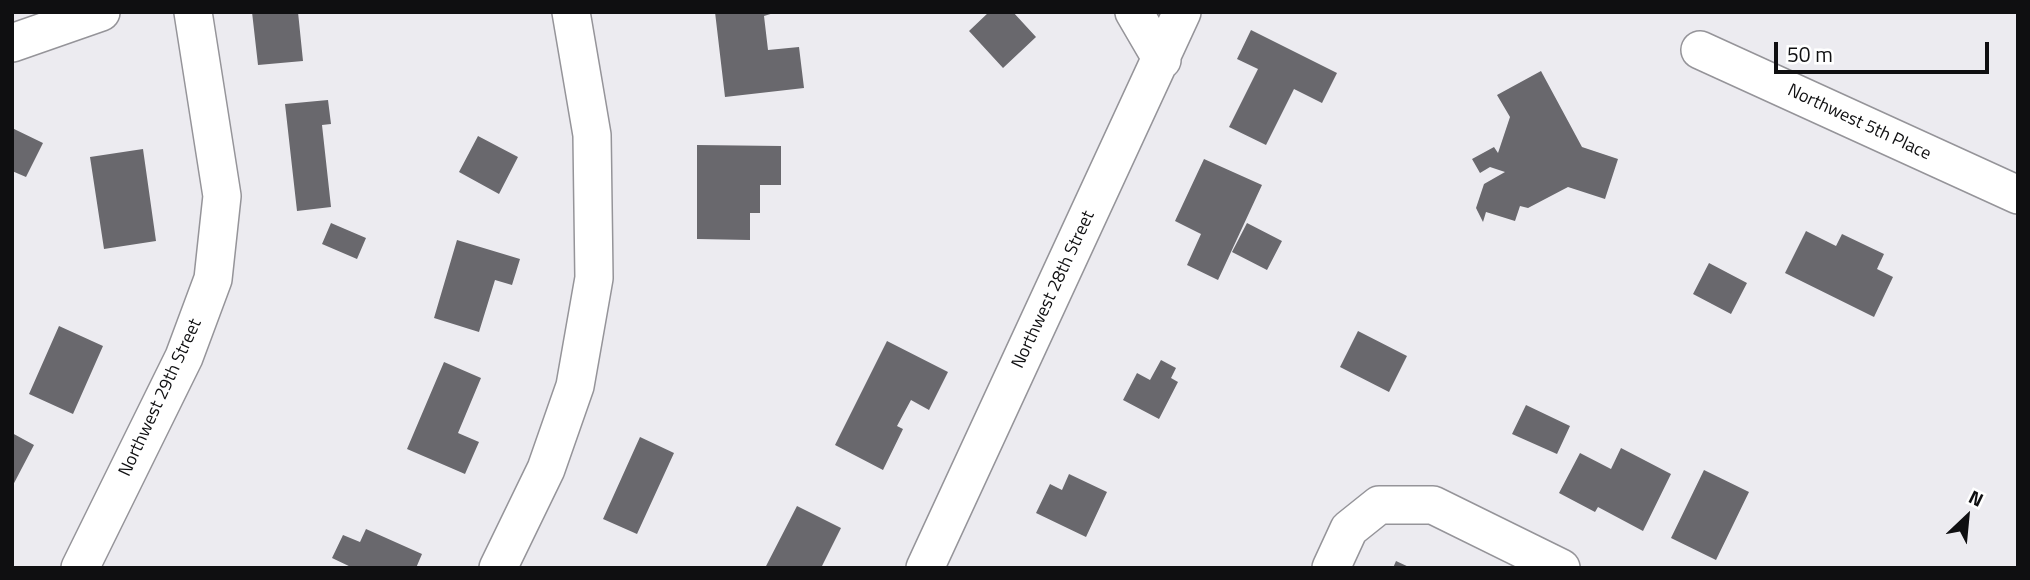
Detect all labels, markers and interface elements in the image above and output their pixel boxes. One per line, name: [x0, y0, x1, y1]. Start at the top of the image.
scale bar: [1778, 28, 1993, 72]
text: 50 m: [1787, 38, 1833, 70]
street label: Northwest 5th Place: [1784, 80, 1934, 166]
street label: Northwest 28th Street: [1008, 208, 1100, 372]
street label: Northwest 29th Street: [115, 316, 207, 480]
north arrow: [1932, 482, 2002, 552]
text: N: [1964, 482, 1989, 514]

